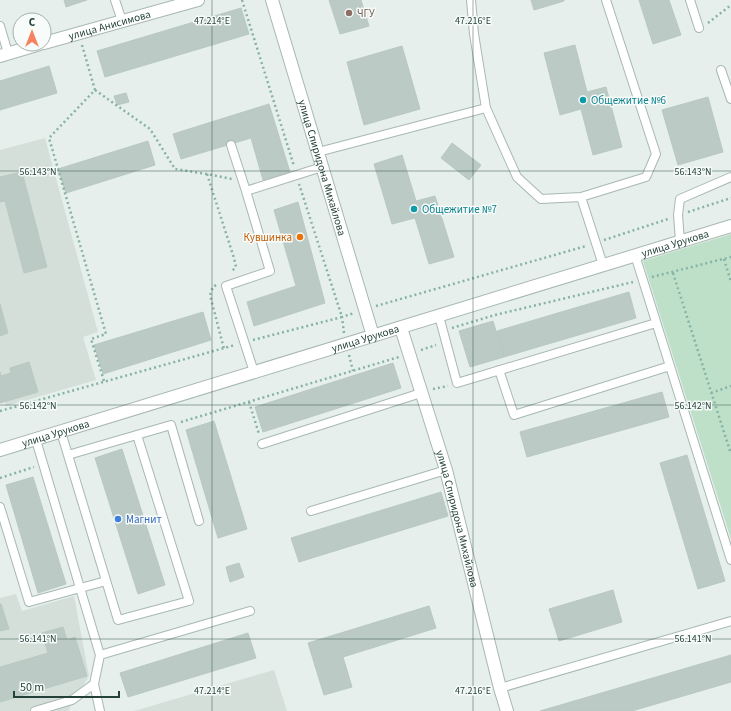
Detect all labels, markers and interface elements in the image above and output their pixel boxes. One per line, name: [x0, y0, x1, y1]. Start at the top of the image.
street label: улица Анисимова: [67, 6, 152, 43]
place label: ЧГУ: [357, 6, 375, 21]
marker: ЧГУ: [344, 8, 354, 18]
north arrow: [12, 12, 52, 52]
text: 47.214°E: [194, 14, 230, 28]
text: 47.216°E: [455, 14, 491, 28]
text: С: [29, 15, 36, 30]
place label: Общежитие №6: [591, 93, 667, 108]
marker: Общежитие №6: [578, 95, 588, 105]
street label: улица Спиридона Михайлова: [295, 98, 350, 238]
text: 56.143°N: [19, 165, 57, 179]
text: 56.143°N: [674, 165, 712, 179]
place label: Общежитие №7: [422, 202, 497, 217]
marker: Общежитие №7: [409, 204, 419, 214]
street label: улица Урукова: [639, 226, 711, 261]
place label: Кувшинка: [244, 230, 292, 245]
marker: Кувшинка: [295, 232, 305, 242]
street label: улица Урукова: [330, 321, 401, 356]
text: 56.142°N: [19, 399, 57, 413]
text: 56.142°N: [674, 399, 712, 413]
street label: улица Урукова: [20, 416, 91, 450]
street label: улица Спиридона Михайлова: [433, 448, 482, 589]
place label: Магнит: [126, 512, 162, 527]
marker: Магнит: [113, 514, 123, 524]
text: 56.141°N: [19, 632, 57, 646]
text: 56.141°N: [674, 632, 712, 646]
scale bar: [14, 673, 119, 699]
text: 50 m: [20, 679, 44, 696]
text: 47.214°E: [194, 684, 230, 698]
text: 47.216°E: [455, 684, 491, 698]

